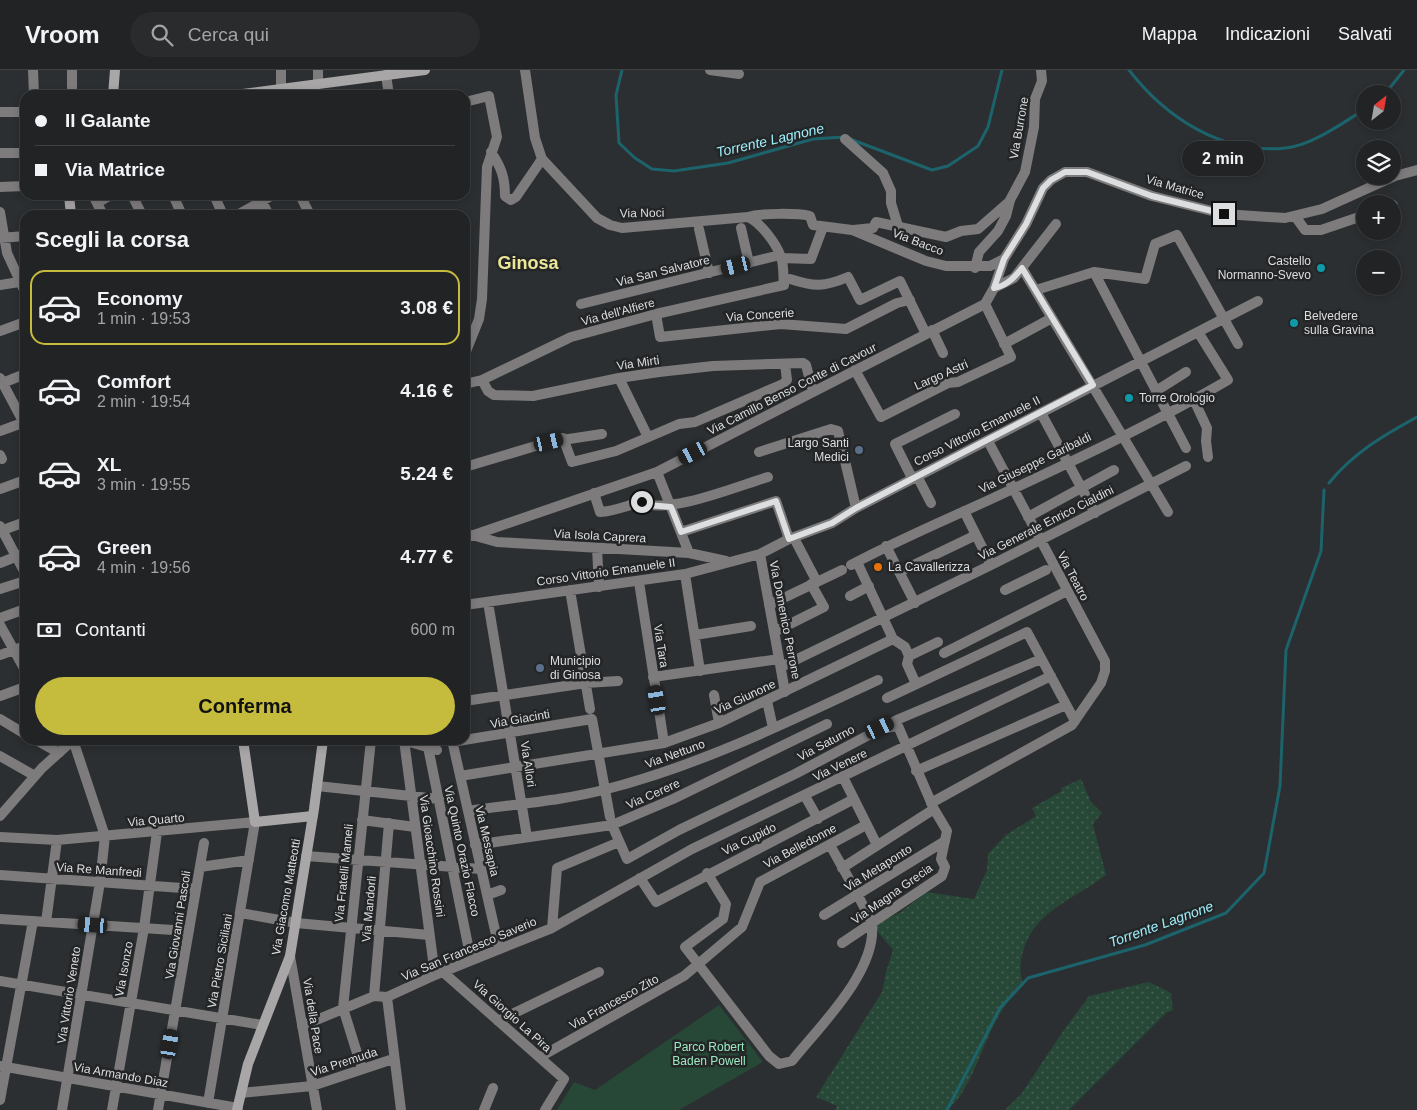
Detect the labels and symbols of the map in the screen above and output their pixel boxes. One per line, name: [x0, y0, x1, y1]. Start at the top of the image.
north arrow: [1356, 85, 1401, 130]
street label: Via Burrone: [1007, 95, 1031, 160]
water label: Torrente Lagnone: [715, 120, 826, 160]
callout: 2 min: [1183, 142, 1265, 176]
street label: Via Matrice: [1144, 172, 1206, 202]
route end: [1213, 203, 1235, 225]
street label: Via Noci: [620, 206, 664, 220]
street label: Via Bacco: [890, 226, 946, 258]
district label: Ginosa: [497, 253, 559, 273]
street label: Via San Salvatore: [615, 253, 712, 289]
place label: Castello Normanno-Svevo: [1218, 254, 1311, 282]
car: [719, 255, 752, 277]
marker: Castello Normanno-Svevo: [1315, 262, 1327, 274]
street label: Via dell'Alfiere: [580, 295, 657, 329]
street label: Via Concerie: [725, 306, 795, 324]
place label: Belvedere sulla Gravina: [1304, 309, 1374, 337]
marker: Belvedere sulla Gravina: [1288, 317, 1300, 329]
street label: Via Camillo Benso Conte di Cavour: [705, 340, 879, 438]
street label: Via Mirti: [616, 353, 660, 373]
street label: Largo Astri: [912, 357, 970, 393]
place label: Torre Orologio: [1139, 391, 1215, 405]
marker: Torre Orologio: [1123, 392, 1135, 404]
street label: Corso Vittorio Emanuele II: [912, 393, 1042, 469]
street label: Via Giuseppe Garibaldi: [977, 430, 1093, 496]
car: [532, 431, 565, 453]
place label: Largo Santi Medici: [788, 436, 849, 464]
car: [676, 440, 709, 466]
marker: Largo Santi Medici: [853, 444, 865, 456]
street label: Via Generale Enrico Cialdini: [976, 483, 1116, 563]
route start: [631, 491, 653, 513]
street label: Via Isola Caprera: [553, 527, 647, 545]
street label: Via Teatro: [1054, 549, 1092, 603]
street label: Corso Vittorio Emanuele II: [536, 555, 676, 589]
street label: Via Domenico Perrone: [767, 560, 803, 681]
place label: La Cavallerizza: [888, 560, 970, 574]
marker: La Cavallerizza: [872, 561, 884, 573]
street label: Via Tara: [651, 623, 671, 669]
place label: Municipio di Ginosa: [550, 654, 601, 682]
marker: Municipio di Ginosa: [534, 662, 546, 674]
street label: Via Giunone: [712, 677, 778, 717]
car: [647, 684, 666, 716]
street label: Via Giacinti: [489, 707, 551, 731]
car: [863, 715, 896, 741]
street label: Via Saturno: [795, 722, 857, 764]
street label: Via Nettuno: [643, 737, 707, 771]
street label: Via Allori: [517, 740, 539, 788]
street label: Via Venere: [811, 746, 870, 784]
street label: Via Cerere: [624, 776, 682, 812]
street label: Via Quinto Orazio Flacco: [441, 784, 483, 918]
street label: Via Gioacchino Rossini: [416, 794, 448, 918]
street label: Via Messapia: [472, 804, 502, 878]
street label: Via Quarto: [127, 811, 185, 829]
street label: Via Cupido: [720, 820, 779, 858]
street label: Via Belledonne: [761, 821, 839, 871]
street label: Via Fratelli Mameli: [332, 823, 356, 923]
street label: Via Giacomo Matteotti: [269, 838, 303, 956]
street label: Via Metaponto: [842, 841, 915, 894]
street label: Via Re Manfredi: [56, 860, 142, 880]
street label: Via Magna Grecia: [849, 861, 936, 927]
street label: Via Giovanni Pascoli: [162, 870, 194, 980]
street label: Via Mandorli: [359, 875, 379, 943]
water label: Torrente Lagnone: [1107, 898, 1216, 950]
street label: Via Pietro Siciliani: [205, 913, 235, 1009]
street label: Via San Francesco Saverio: [399, 914, 539, 984]
car: [77, 916, 108, 934]
street label: Via Isonzo: [112, 940, 136, 998]
street label: Via Vittorio Veneto: [54, 945, 84, 1045]
street label: Via Francesco Zito: [567, 972, 661, 1032]
street label: Via della Pace: [300, 977, 326, 1055]
street label: Via Giorgio La Pira: [470, 977, 554, 1055]
car: [160, 1028, 179, 1060]
park label: Parco Robert Baden Powell: [672, 1040, 746, 1068]
street label: Via Premuda: [309, 1045, 379, 1079]
street label: Via Armando Diaz: [73, 1060, 169, 1090]

